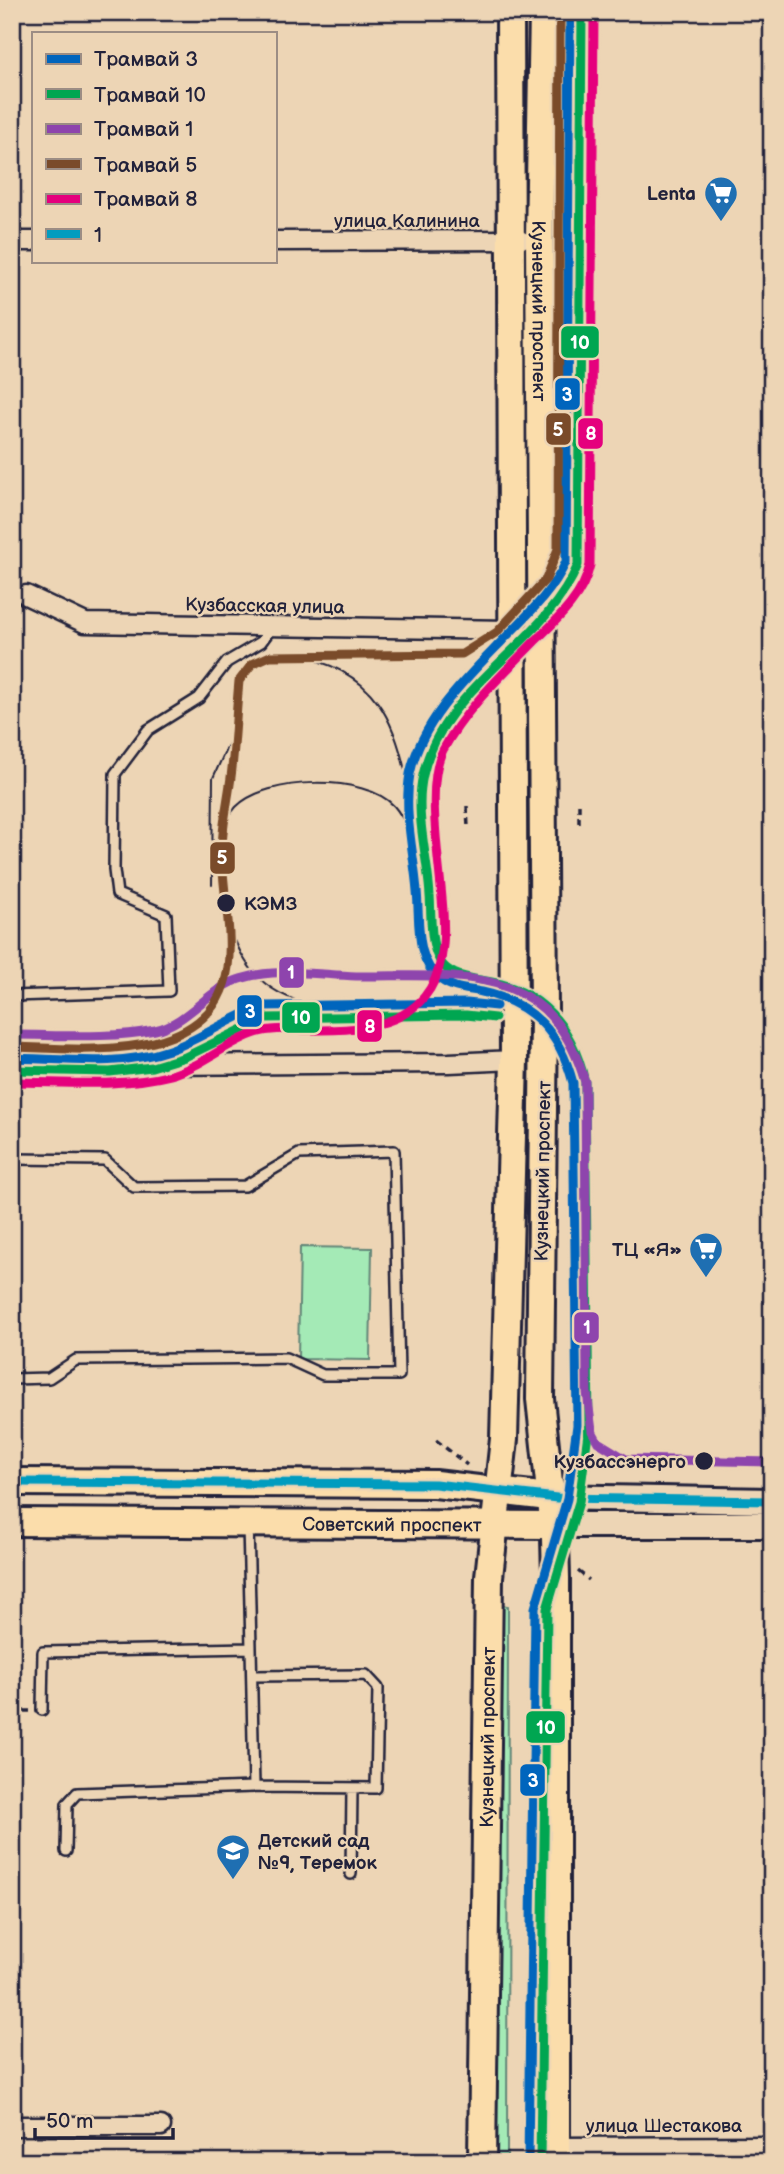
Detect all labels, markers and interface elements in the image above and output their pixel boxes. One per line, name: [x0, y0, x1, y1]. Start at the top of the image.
legend: [32, 32, 276, 262]
text: Трамвай 3: [94, 47, 198, 72]
text: Трамвай 10: [94, 83, 206, 108]
text: Трамвай 1: [94, 117, 193, 142]
text: Трамвай 5: [94, 153, 197, 178]
supermarket icon: Lenta: [702, 174, 740, 223]
place label: Lenta: [647, 183, 696, 206]
text: Трамвай 8: [94, 187, 198, 212]
street label: улица Калинина: [334, 210, 480, 233]
street label: Кузнецкий проспект: [526, 220, 550, 402]
text: 1: [94, 223, 102, 248]
line badge: 10: [560, 325, 600, 359]
text: 10: [570, 332, 590, 355]
line badge: 3: [554, 377, 581, 411]
text: 3: [561, 384, 573, 407]
line badge: 5: [545, 412, 572, 446]
line badge: 8: [577, 417, 604, 450]
text: 5: [553, 419, 564, 442]
text: 8: [585, 423, 597, 446]
street label: Кузбасская улица: [185, 594, 345, 619]
line badge: 5: [209, 841, 236, 875]
text: 5: [217, 847, 228, 870]
marker: КЭМЗ: [215, 892, 237, 914]
place label: КЭМЗ: [244, 893, 297, 916]
line badge: 1: [278, 956, 305, 989]
text: 1: [287, 962, 295, 985]
line badge: 3: [236, 994, 263, 1028]
text: 3: [244, 1001, 256, 1024]
line badge: 10: [281, 1001, 321, 1034]
text: 10: [291, 1007, 311, 1030]
line badge: 8: [356, 1009, 383, 1043]
text: 8: [364, 1016, 376, 1039]
street label: Кузнецкий проспект: [530, 1080, 557, 1262]
supermarket icon: ТЦ «Я»: [687, 1230, 725, 1279]
place label: ТЦ «Я»: [612, 1239, 682, 1262]
line badge: 1: [573, 1311, 600, 1344]
text: 1: [583, 1317, 591, 1340]
marker: Кузбассэнерго: [693, 1450, 715, 1472]
place label: Кузбассэнерго: [553, 1451, 686, 1474]
street label: Советский проспект: [302, 1514, 482, 1538]
street label: Кузнецкий проспект: [476, 1646, 501, 1828]
line badge: 10: [525, 1710, 566, 1744]
text: 10: [536, 1717, 556, 1740]
line badge: 3: [519, 1763, 546, 1797]
text: 3: [527, 1770, 539, 1793]
place label: Детский сад №9, Теремок: [258, 1830, 377, 1875]
school or university icon: Детский сад №9, Теремок: [214, 1832, 252, 1881]
scale bar: [35, 2097, 173, 2141]
text: 50 m: [46, 2109, 93, 2134]
street label: улица Шестакова: [586, 2115, 742, 2138]

